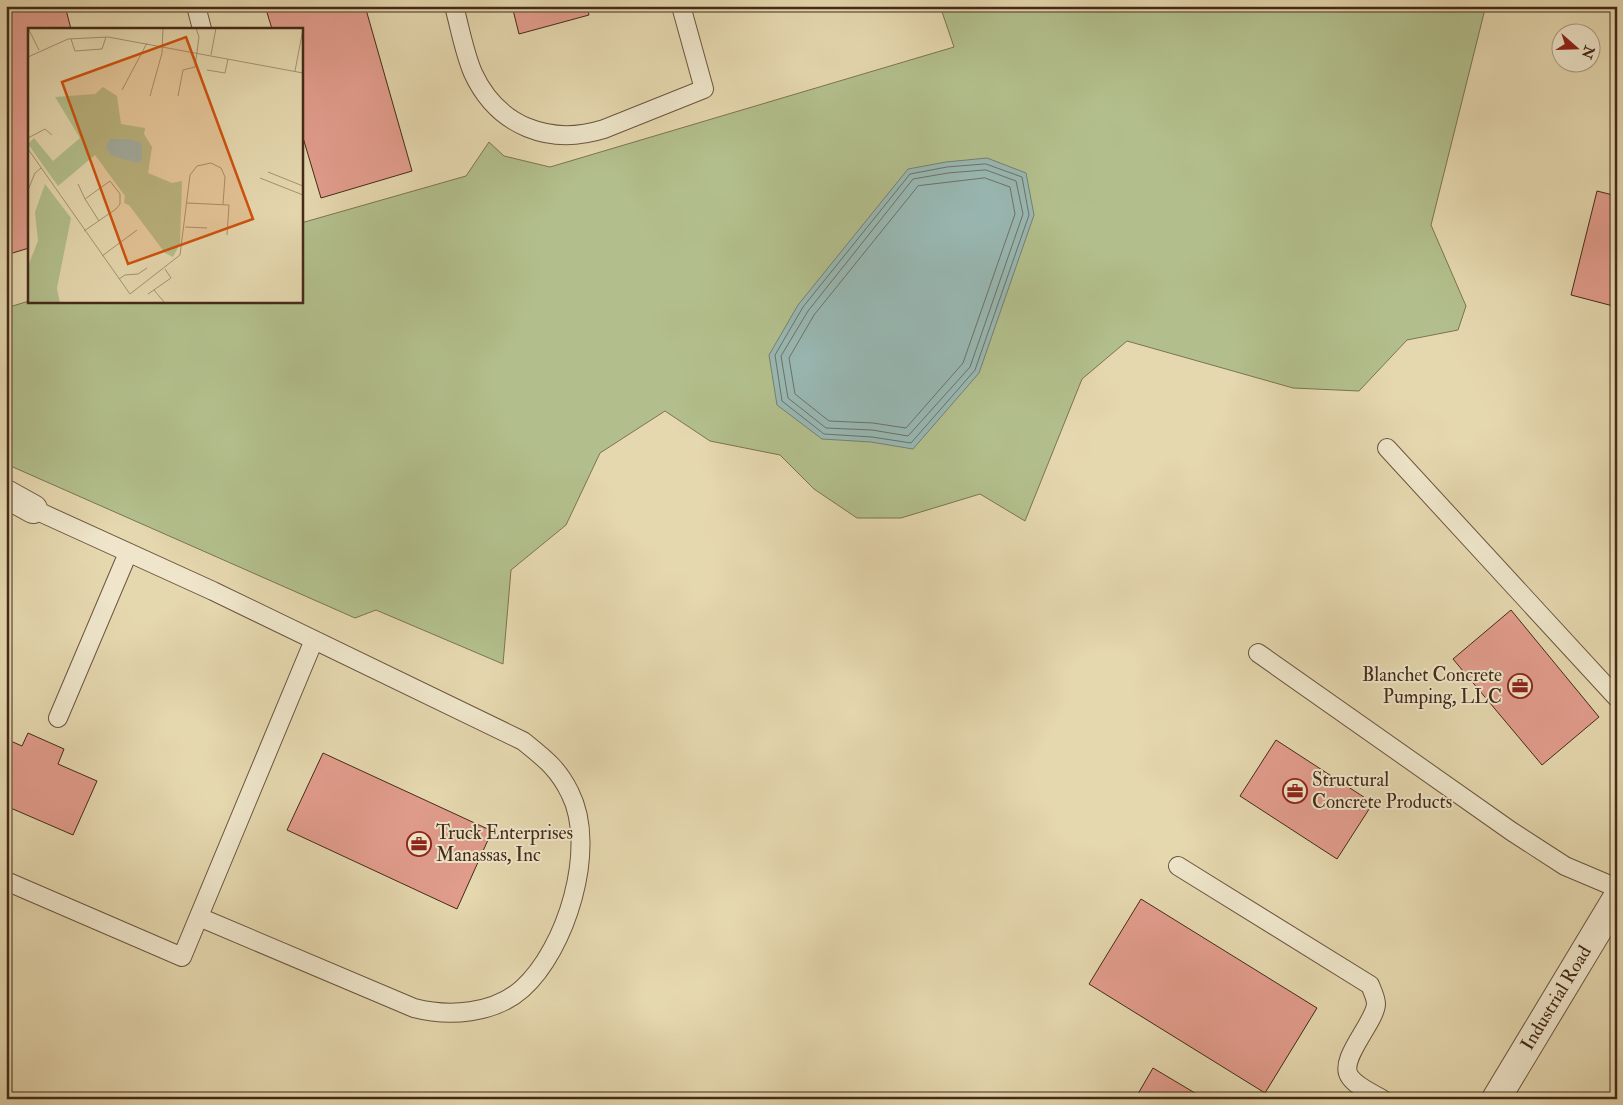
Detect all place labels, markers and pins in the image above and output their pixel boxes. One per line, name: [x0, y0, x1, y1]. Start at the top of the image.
place label: Blanchet Concrete Pumping, LLC: [1362, 663, 1502, 710]
office icon: Blanchet Concrete Pumping, LLC: [1507, 673, 1533, 699]
place label: Structural Concrete Products: [1312, 768, 1452, 814]
office icon: Structural Concrete Products: [1282, 778, 1308, 804]
place label: Truck Enterprises Manassas, Inc: [436, 821, 573, 867]
office icon: Truck Enterprises Manassas, Inc: [406, 831, 432, 857]

